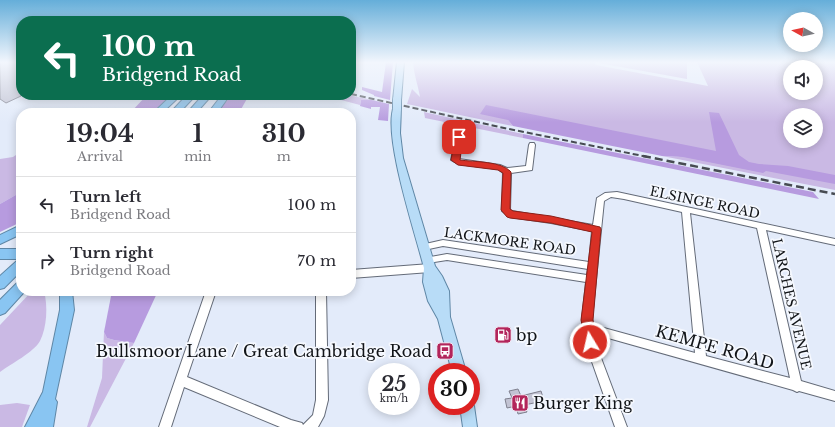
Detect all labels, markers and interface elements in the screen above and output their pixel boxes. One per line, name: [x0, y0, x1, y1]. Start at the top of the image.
north arrow: [783, 12, 823, 52]
map controls: [783, 12, 823, 148]
text: 100 m: [102, 29, 195, 64]
icon: left: [36, 32, 88, 84]
button: sound: [783, 60, 823, 100]
text: Bridgend Road: [102, 64, 241, 86]
button: layers: [783, 108, 823, 148]
text: 19:04: [66, 119, 134, 148]
text: 1: [193, 119, 203, 148]
text: 310: [262, 119, 306, 148]
pin: [442, 120, 476, 154]
icon: arrive: [448, 126, 470, 148]
text: Arrival: [77, 148, 123, 165]
text: min: [184, 148, 211, 165]
text: m: [277, 148, 291, 165]
street label: ELSINGE ROAD: [648, 183, 762, 222]
text: Turn left: [70, 187, 141, 206]
icon: left: [36, 194, 58, 216]
text: 100 m: [287, 195, 336, 214]
text: Bridgend Road: [70, 206, 171, 223]
street label: LACKMORE ROAD: [443, 224, 577, 259]
street label: LARCHES AVENUE: [768, 237, 815, 371]
text: Turn right: [70, 243, 153, 262]
icon: right: [36, 250, 58, 272]
text: 70 m: [297, 251, 336, 270]
text: Bridgend Road: [70, 262, 171, 279]
position arrow: [569, 321, 611, 363]
street label: KEMPE ROAD: [654, 321, 776, 373]
fuel station icon: bp: [493, 325, 513, 345]
place label: bp: [515, 325, 537, 345]
place label: Bullsmoor Lane / Great Cambridge Road: [96, 341, 432, 361]
bus stop icon: Bullsmoor Lane / Great Cambridge Road: [435, 341, 455, 361]
speed limit sign: 30: [428, 363, 480, 415]
text: 25: [382, 372, 406, 396]
text: km/h: [380, 392, 408, 405]
restaurant icon: Burger King: [510, 393, 530, 413]
place label: Burger King: [533, 393, 633, 413]

